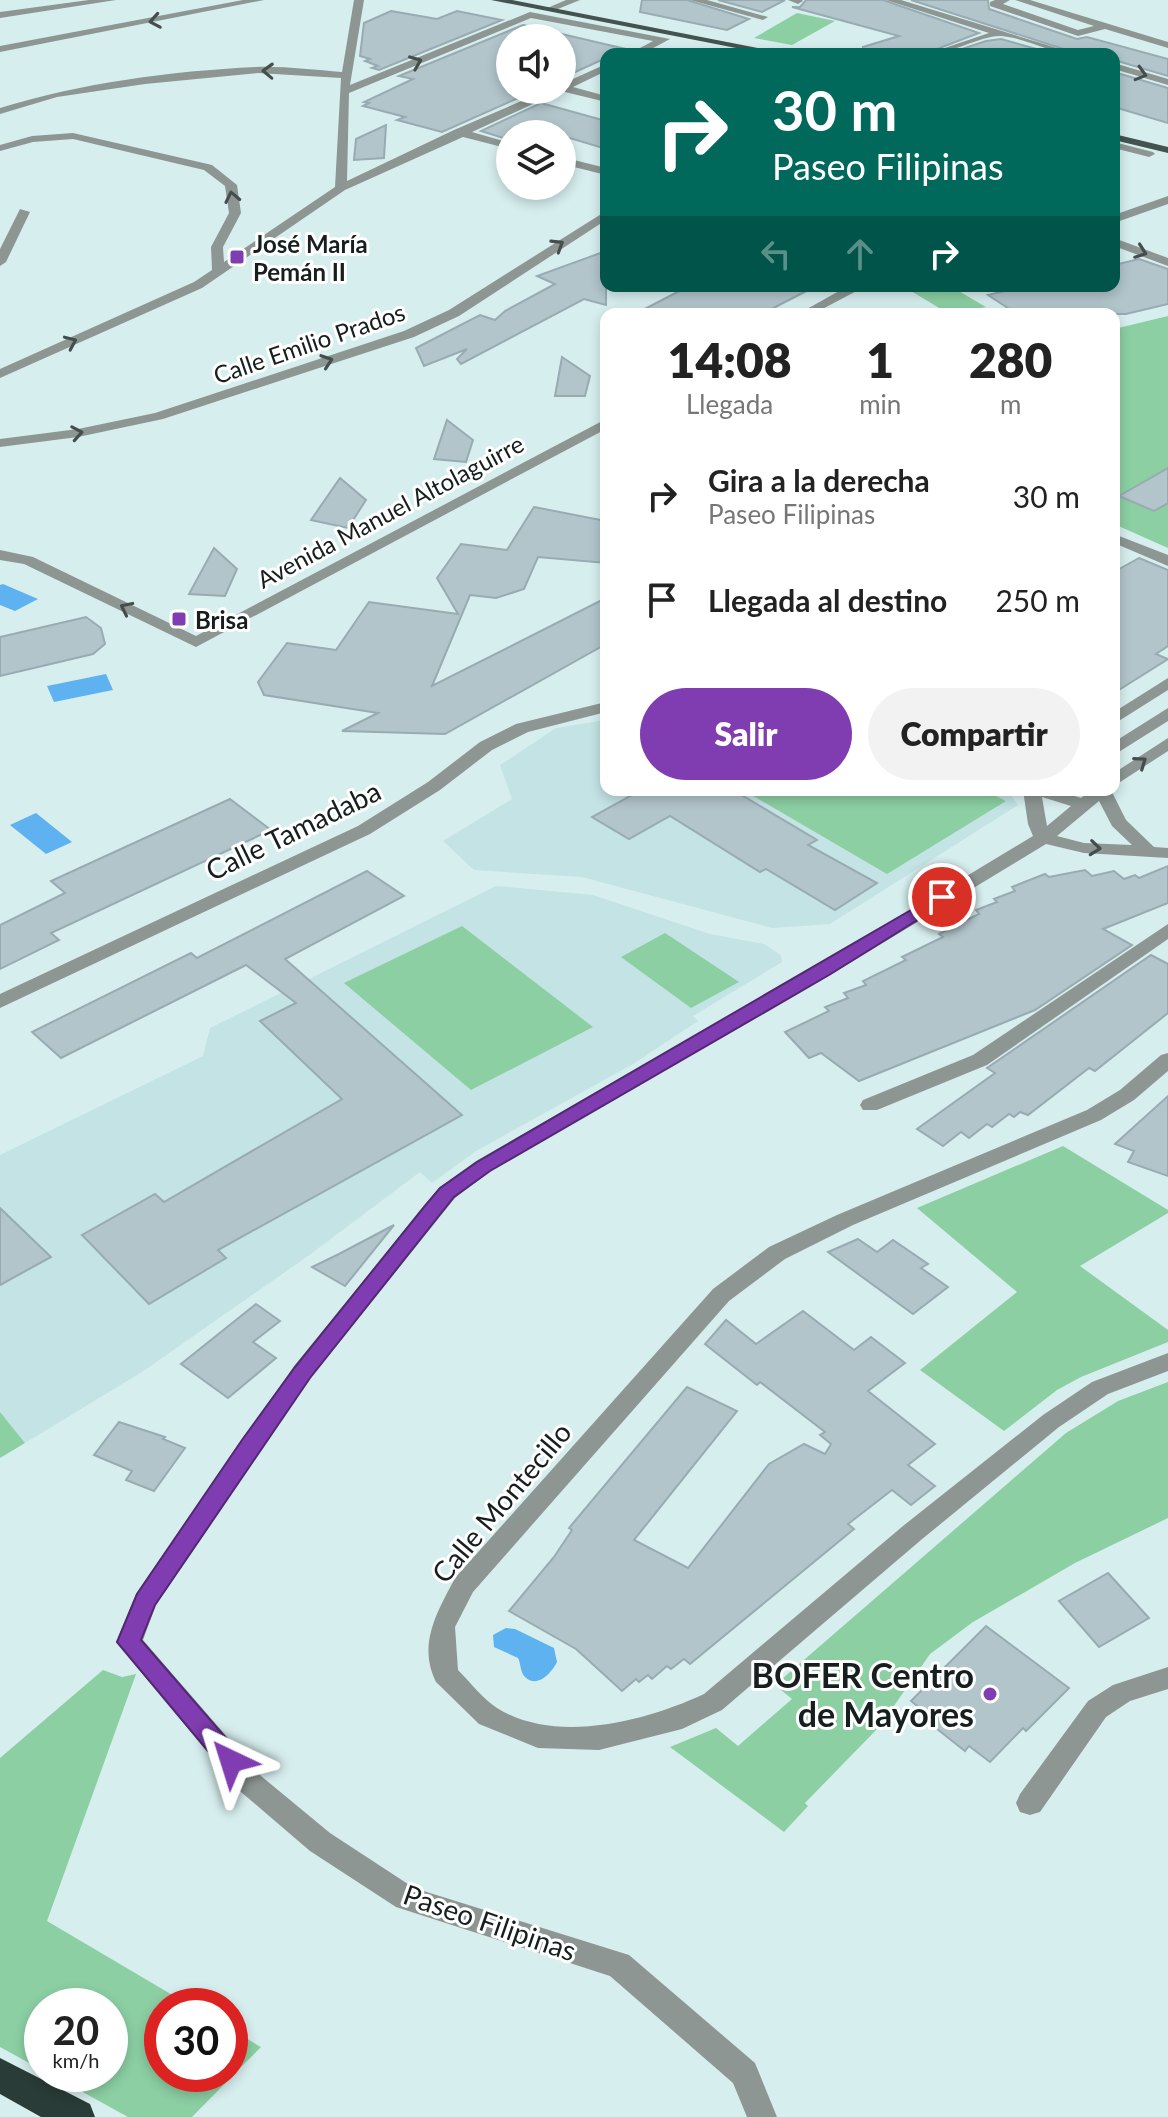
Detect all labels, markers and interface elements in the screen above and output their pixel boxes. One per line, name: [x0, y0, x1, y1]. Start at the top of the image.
one-way arrow: [148, 12, 162, 29]
map controls: [496, 24, 576, 200]
button: sound: [496, 24, 576, 104]
one-way arrow: [408, 55, 422, 71]
one-way arrow: [261, 63, 274, 80]
one-way arrow: [1134, 65, 1147, 81]
text: 30 m: [772, 76, 897, 143]
icon: right: [640, 80, 744, 184]
button: layers: [496, 120, 576, 200]
text: Paseo Filipinas: [772, 144, 1004, 188]
one-way arrow: [224, 191, 241, 205]
place label: José María Pemán II: [253, 229, 368, 286]
icon: left: [754, 232, 798, 276]
icon: ahead: [838, 232, 882, 276]
icon: right: [922, 232, 966, 276]
one-way arrow: [549, 240, 564, 255]
one-way arrow: [1133, 242, 1147, 259]
marker: José María Pemán II: [228, 248, 246, 266]
street label: Calle Emilio Prados: [210, 297, 408, 389]
text: 14:08: [668, 331, 792, 388]
text: 1: [866, 331, 894, 388]
text: 280: [969, 331, 1052, 388]
one-way arrow: [63, 336, 77, 352]
one-way arrow: [319, 355, 333, 371]
text: Llegada: [686, 388, 773, 420]
text: min: [859, 388, 901, 420]
text: m: [1000, 388, 1021, 420]
one-way arrow: [70, 425, 84, 442]
street label: Avenida Manuel Altolaguirre: [252, 428, 528, 594]
text: Gira a la derecha: [708, 462, 930, 498]
icon: right: [640, 474, 684, 518]
text: 30 m: [1013, 478, 1080, 514]
text: Paseo Filipinas: [708, 498, 875, 530]
icon: arrive: [640, 578, 684, 622]
text: Llegada al destino: [708, 582, 947, 618]
text: 250 m: [995, 582, 1080, 618]
one-way arrow: [120, 601, 134, 617]
place label: Brisa: [195, 605, 248, 634]
marker: Brisa: [170, 610, 188, 628]
button: Salir: [640, 688, 852, 780]
button: Compartir: [868, 688, 1080, 780]
one-way arrow: [1132, 757, 1147, 772]
street label: Calle Tamadaba: [200, 773, 386, 887]
one-way arrow: [1089, 840, 1102, 857]
pin: [908, 863, 976, 931]
icon: arrive: [920, 875, 964, 919]
street label: Calle Montecillo: [424, 1415, 578, 1589]
place label: BOFER Centro de Mayores: [752, 1654, 974, 1734]
marker: BOFER Centro de Mayores: [981, 1685, 999, 1703]
position arrow: [189, 1719, 273, 1803]
street label: Paseo Filipinas: [399, 1877, 581, 1967]
speed limit sign: 30: [144, 1988, 248, 2092]
text: 20: [53, 2006, 99, 2054]
text: km/h: [53, 2048, 99, 2072]

